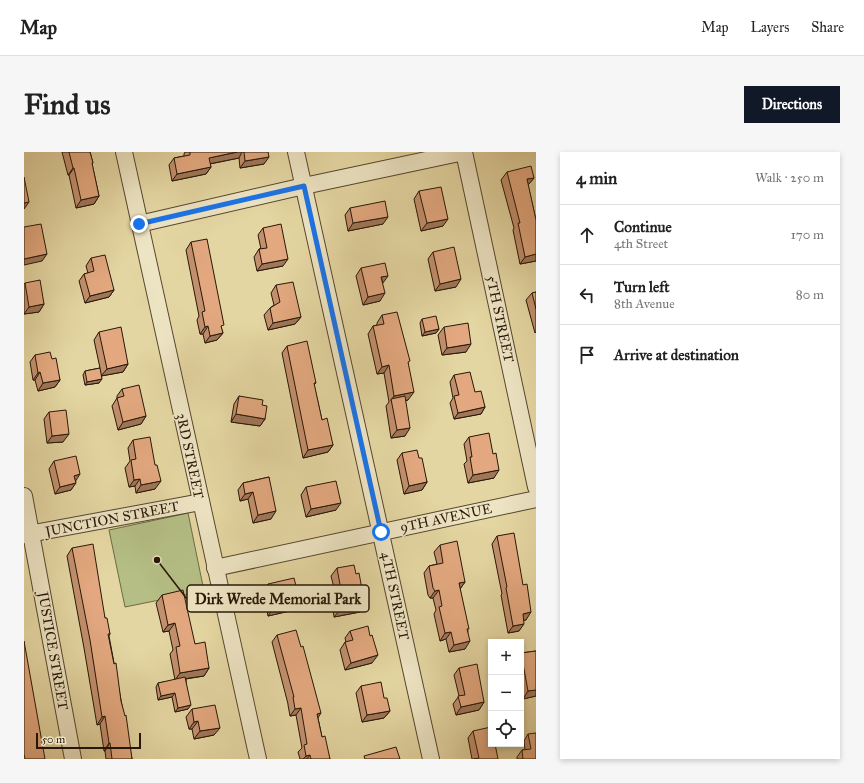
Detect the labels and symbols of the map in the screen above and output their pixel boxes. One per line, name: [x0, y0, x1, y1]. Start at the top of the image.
route end: [130, 215, 148, 233]
street label: 5TH STREET: [482, 274, 518, 364]
street label: 3RD STREET: [173, 412, 207, 501]
street label: JUNCTION STREET: [42, 498, 181, 542]
street label: 9TH AVENUE: [399, 500, 493, 536]
route start: [372, 523, 390, 541]
street label: 4TH STREET: [377, 550, 413, 642]
callout: Dirk Wrede Memorial Park: [187, 585, 369, 612]
street label: JUSTICE STREET: [33, 589, 72, 712]
text: Dirk Wrede Memorial Park: [195, 590, 362, 608]
scale bar: [36, 731, 141, 750]

